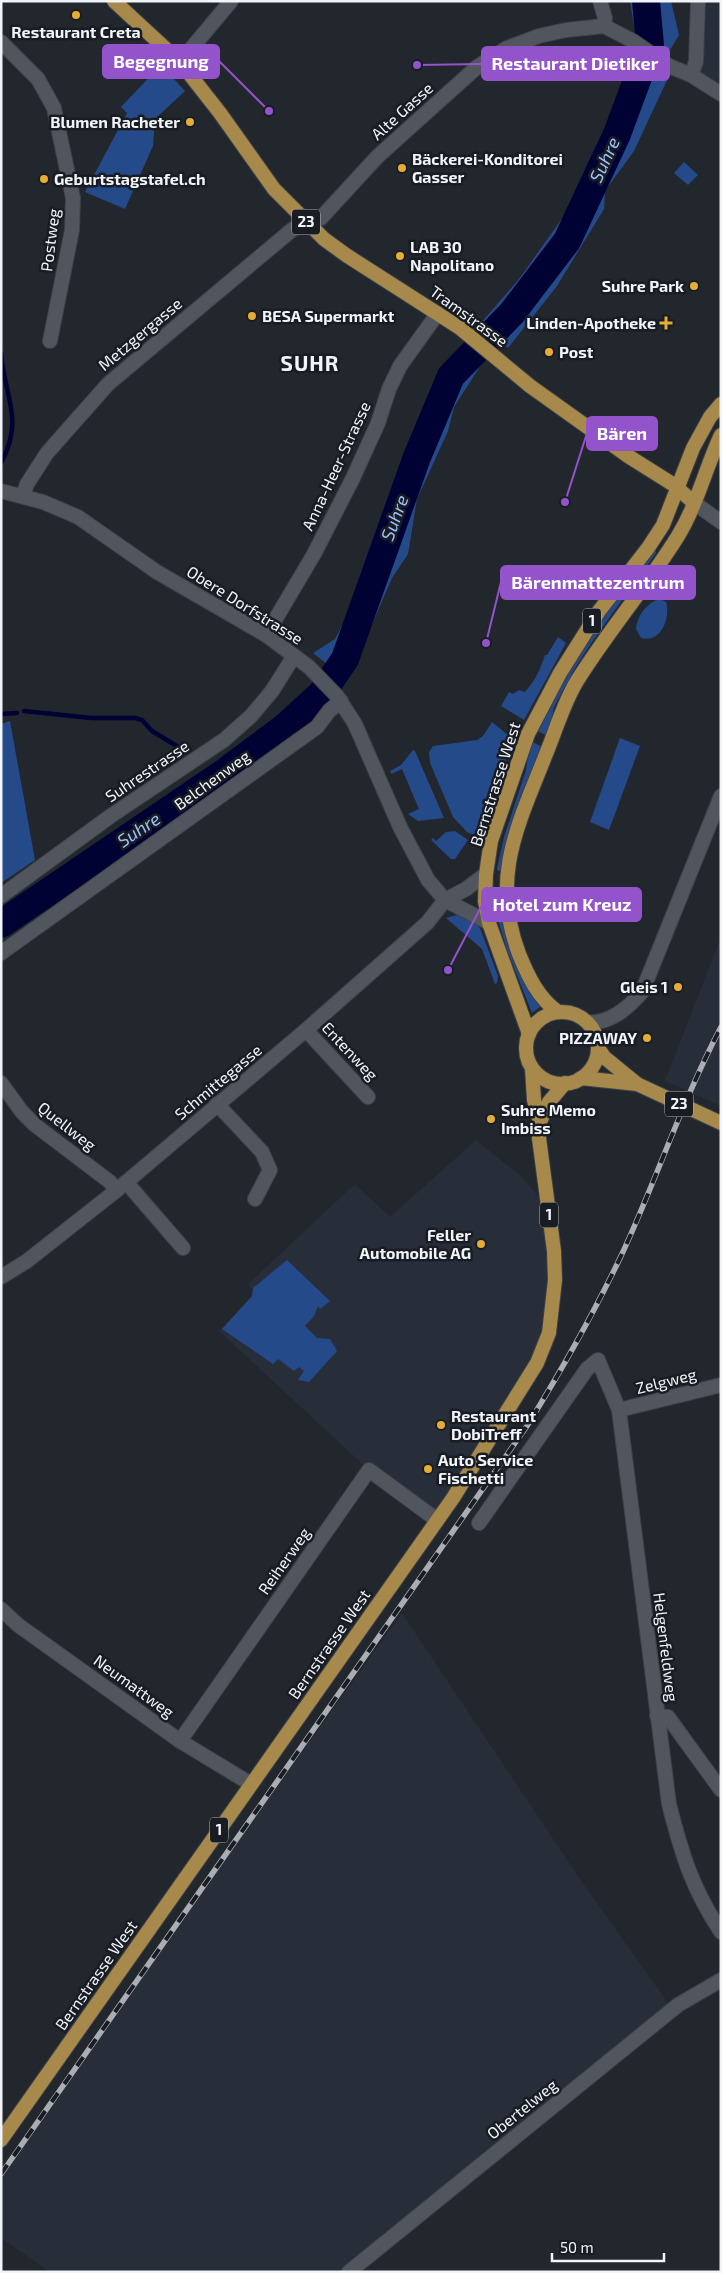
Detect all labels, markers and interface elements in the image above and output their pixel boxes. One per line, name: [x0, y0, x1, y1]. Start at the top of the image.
marker: Restaurant Creta: [70, 9, 82, 21]
place label: Restaurant Creta: [11, 22, 141, 41]
callout: Begegnung: [103, 45, 219, 78]
callout: Restaurant Dietiker: [482, 47, 669, 80]
text: Begegnung: [113, 50, 209, 72]
text: Restaurant Dietiker: [492, 52, 659, 74]
street label: Alte Gasse: [367, 78, 436, 143]
place label: Blumen Racheter: [50, 112, 180, 131]
marker: Blumen Racheter: [184, 116, 196, 128]
water label: Suhre: [584, 133, 624, 186]
place label: Bäckerei-Konditorei Gasser: [412, 149, 563, 186]
marker: Bäckerei-Konditorei Gasser: [396, 162, 408, 174]
place label: Geburtstagstafel.ch: [54, 169, 206, 188]
marker: Geburtstagstafel.ch: [38, 173, 50, 185]
street label: Postweg: [36, 207, 63, 273]
road number: 23: [292, 210, 320, 234]
place label: LAB 30 Napolitano: [410, 237, 494, 274]
marker: LAB 30 Napolitano: [394, 250, 406, 262]
place label: Suhre Park: [602, 276, 684, 295]
marker: Suhre Park: [688, 280, 700, 292]
street label: Tramstrasse: [427, 281, 512, 350]
street label: Metzgergasse: [94, 293, 185, 374]
place label: BESA Supermarkt: [262, 306, 395, 325]
marker: BESA Supermarkt: [246, 310, 258, 322]
place label: Linden-Apotheke: [526, 313, 656, 332]
marker: Linden-Apotheke: [660, 317, 672, 329]
place label: Post: [559, 342, 594, 361]
marker: Post: [543, 346, 555, 358]
district label: SUHR: [281, 350, 339, 375]
street label: Anna-Heer-Strasse: [297, 398, 374, 533]
callout: Bären: [587, 417, 657, 450]
text: Bären: [597, 422, 647, 444]
water label: Suhre: [376, 491, 413, 544]
street label: Obere Dorfstrasse: [184, 561, 307, 648]
callout: Bärenmattezentrum: [501, 566, 695, 599]
text: Bärenmattezentrum: [511, 571, 685, 593]
road number: 1: [583, 608, 601, 634]
street label: Bernstrasse West: [465, 719, 524, 848]
street label: Suhrestrasse: [101, 736, 192, 805]
street label: Belchenweg: [170, 746, 253, 813]
water label: Suhre: [113, 807, 164, 852]
callout: Hotel zum Kreuz: [482, 888, 641, 921]
text: Hotel zum Kreuz: [492, 893, 632, 915]
place label: Gleis 1: [620, 977, 668, 996]
marker: Gleis 1: [672, 981, 684, 993]
street label: Entenweg: [319, 1018, 382, 1084]
place label: PIZZAWAY: [559, 1028, 637, 1047]
marker: PIZZAWAY: [641, 1032, 653, 1044]
street label: Schmittegasse: [170, 1040, 265, 1123]
road number: 23: [665, 1092, 693, 1116]
street label: Quellweg: [34, 1097, 100, 1155]
place label: Suhre Memo Imbiss: [501, 1100, 596, 1137]
marker: Suhre Memo Imbiss: [485, 1113, 497, 1125]
road number: 1: [540, 1202, 558, 1228]
place label: Feller Automobile AG: [360, 1225, 471, 1262]
marker: Feller Automobile AG: [475, 1238, 487, 1250]
street label: Zelgweg: [634, 1364, 698, 1397]
place label: Restaurant DobiTreff: [451, 1406, 536, 1443]
marker: Restaurant DobiTreff: [435, 1419, 447, 1431]
place label: Auto Service Fischetti: [438, 1450, 533, 1487]
marker: Auto Service Fischetti: [422, 1463, 434, 1475]
street label: Reiherweg: [254, 1524, 314, 1598]
street label: Bernstrasse West: [284, 1585, 374, 1702]
street label: Helgenfeldweg: [650, 1591, 683, 1703]
street label: Neumattweg: [90, 1650, 178, 1721]
road number: 1: [210, 1818, 228, 1842]
street label: Bernstrasse West: [51, 1916, 141, 2033]
street label: Obertelweg: [483, 2075, 561, 2143]
scale bar: [552, 2230, 664, 2262]
text: 50 m: [560, 2238, 594, 2256]

